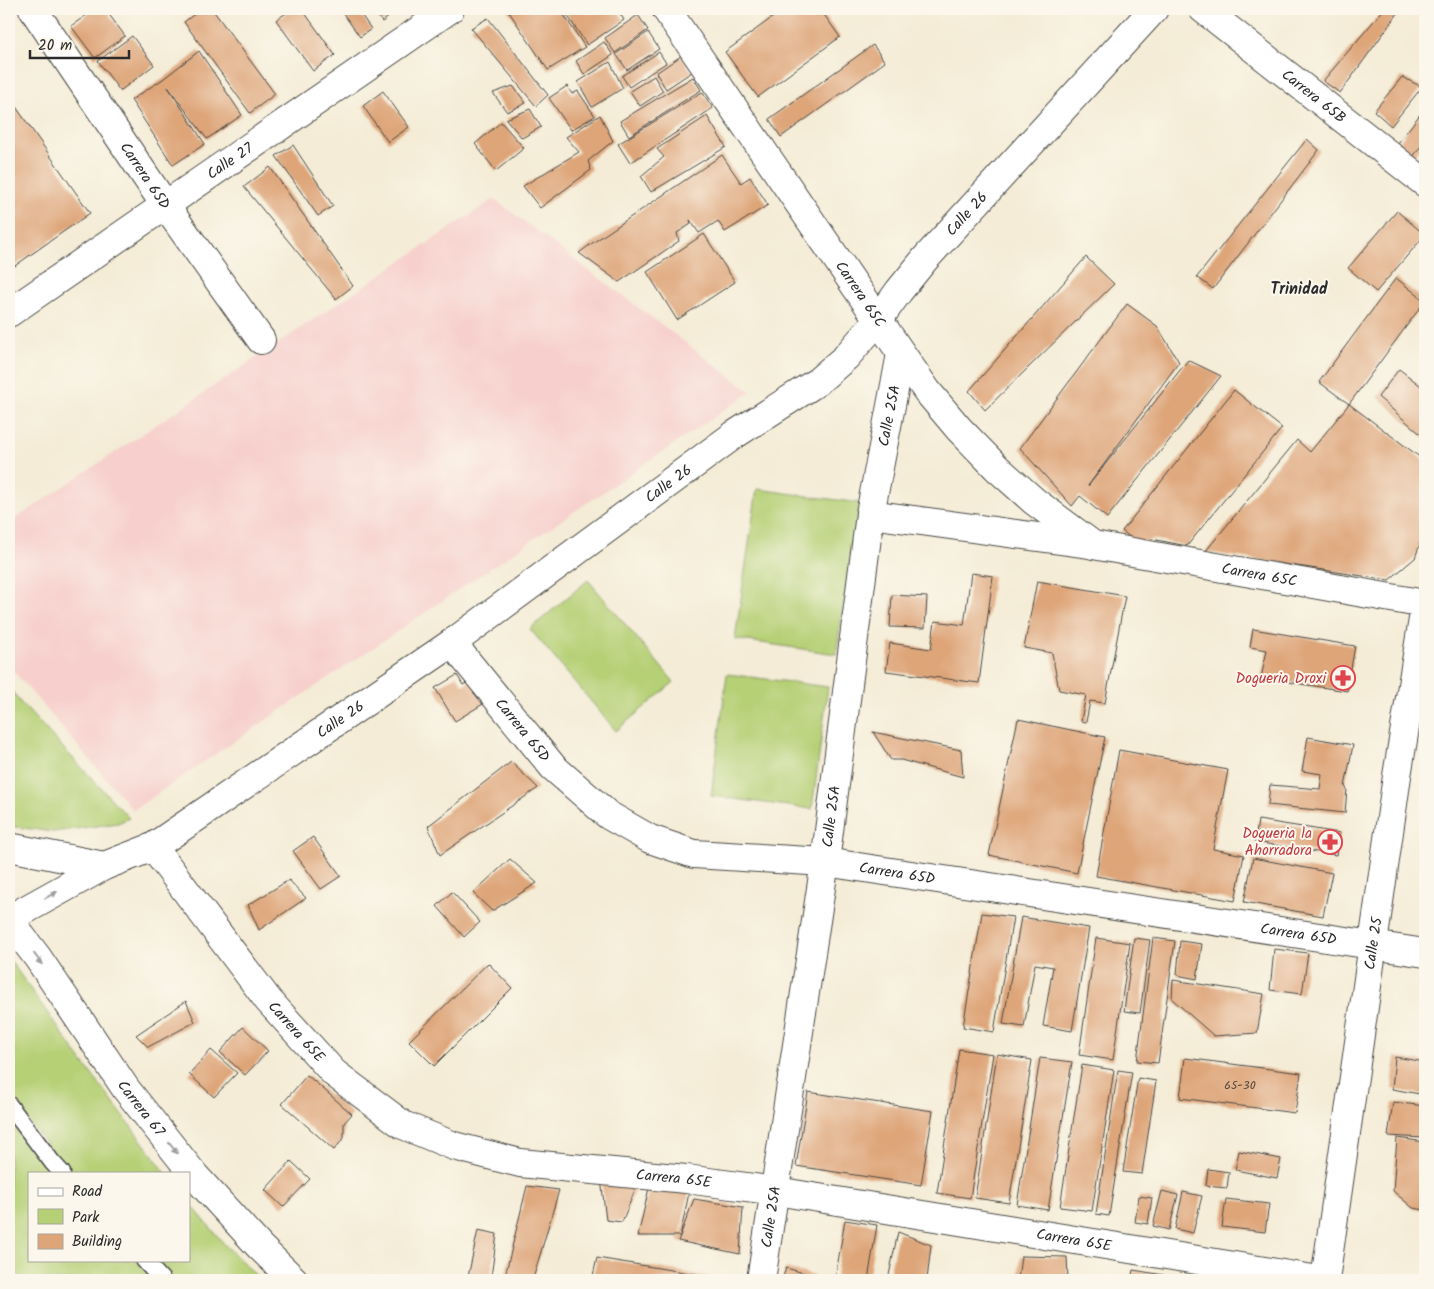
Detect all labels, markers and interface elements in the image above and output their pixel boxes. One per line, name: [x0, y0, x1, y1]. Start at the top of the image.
scale bar: [30, 28, 129, 60]
text: 20 m: [38, 34, 72, 58]
street label: Carrera 65B: [1276, 64, 1351, 130]
street label: Calle 27: [202, 137, 259, 186]
street label: Carrera 65D: [113, 138, 176, 215]
street label: Calle 26: [940, 187, 994, 242]
street label: Carrera 65C: [828, 256, 891, 333]
district label: Trinidad: [1270, 277, 1328, 302]
street label: Calle 25A: [872, 383, 908, 449]
street label: Calle 26: [640, 459, 697, 510]
street label: Carrera 65C: [1220, 557, 1299, 594]
pharmacy icon: Dogueria Droxi: [1330, 665, 1356, 691]
place label: Dogueria Droxi: [1235, 667, 1327, 691]
street label: Carrera 65D: [488, 693, 556, 768]
street label: Calle 26: [312, 695, 370, 745]
street label: Calle 25A: [816, 784, 848, 849]
place label: Dogueria la Ahorradora: [1242, 822, 1312, 863]
pharmacy icon: Dogueria la Ahorradora: [1317, 829, 1343, 855]
street label: Carrera 65D: [857, 856, 937, 892]
one-way arrow: [45, 891, 58, 900]
street label: Calle 25: [1358, 915, 1390, 971]
street label: Carrera 65D: [1259, 917, 1339, 952]
one-way arrow: [33, 952, 43, 966]
street label: Carrera 65E: [261, 996, 331, 1069]
street label: Carrera 67: [110, 1076, 171, 1143]
house number: 65-30: [1224, 1076, 1256, 1095]
one-way arrow: [168, 1141, 179, 1154]
street label: Carrera 65E: [635, 1163, 714, 1195]
legend: [28, 1172, 190, 1262]
text: Road: [72, 1180, 103, 1204]
street label: Calle 25A: [755, 1184, 788, 1249]
text: Park: [72, 1206, 100, 1230]
street label: Carrera 65E: [1034, 1223, 1114, 1259]
text: Building: [72, 1230, 122, 1254]

